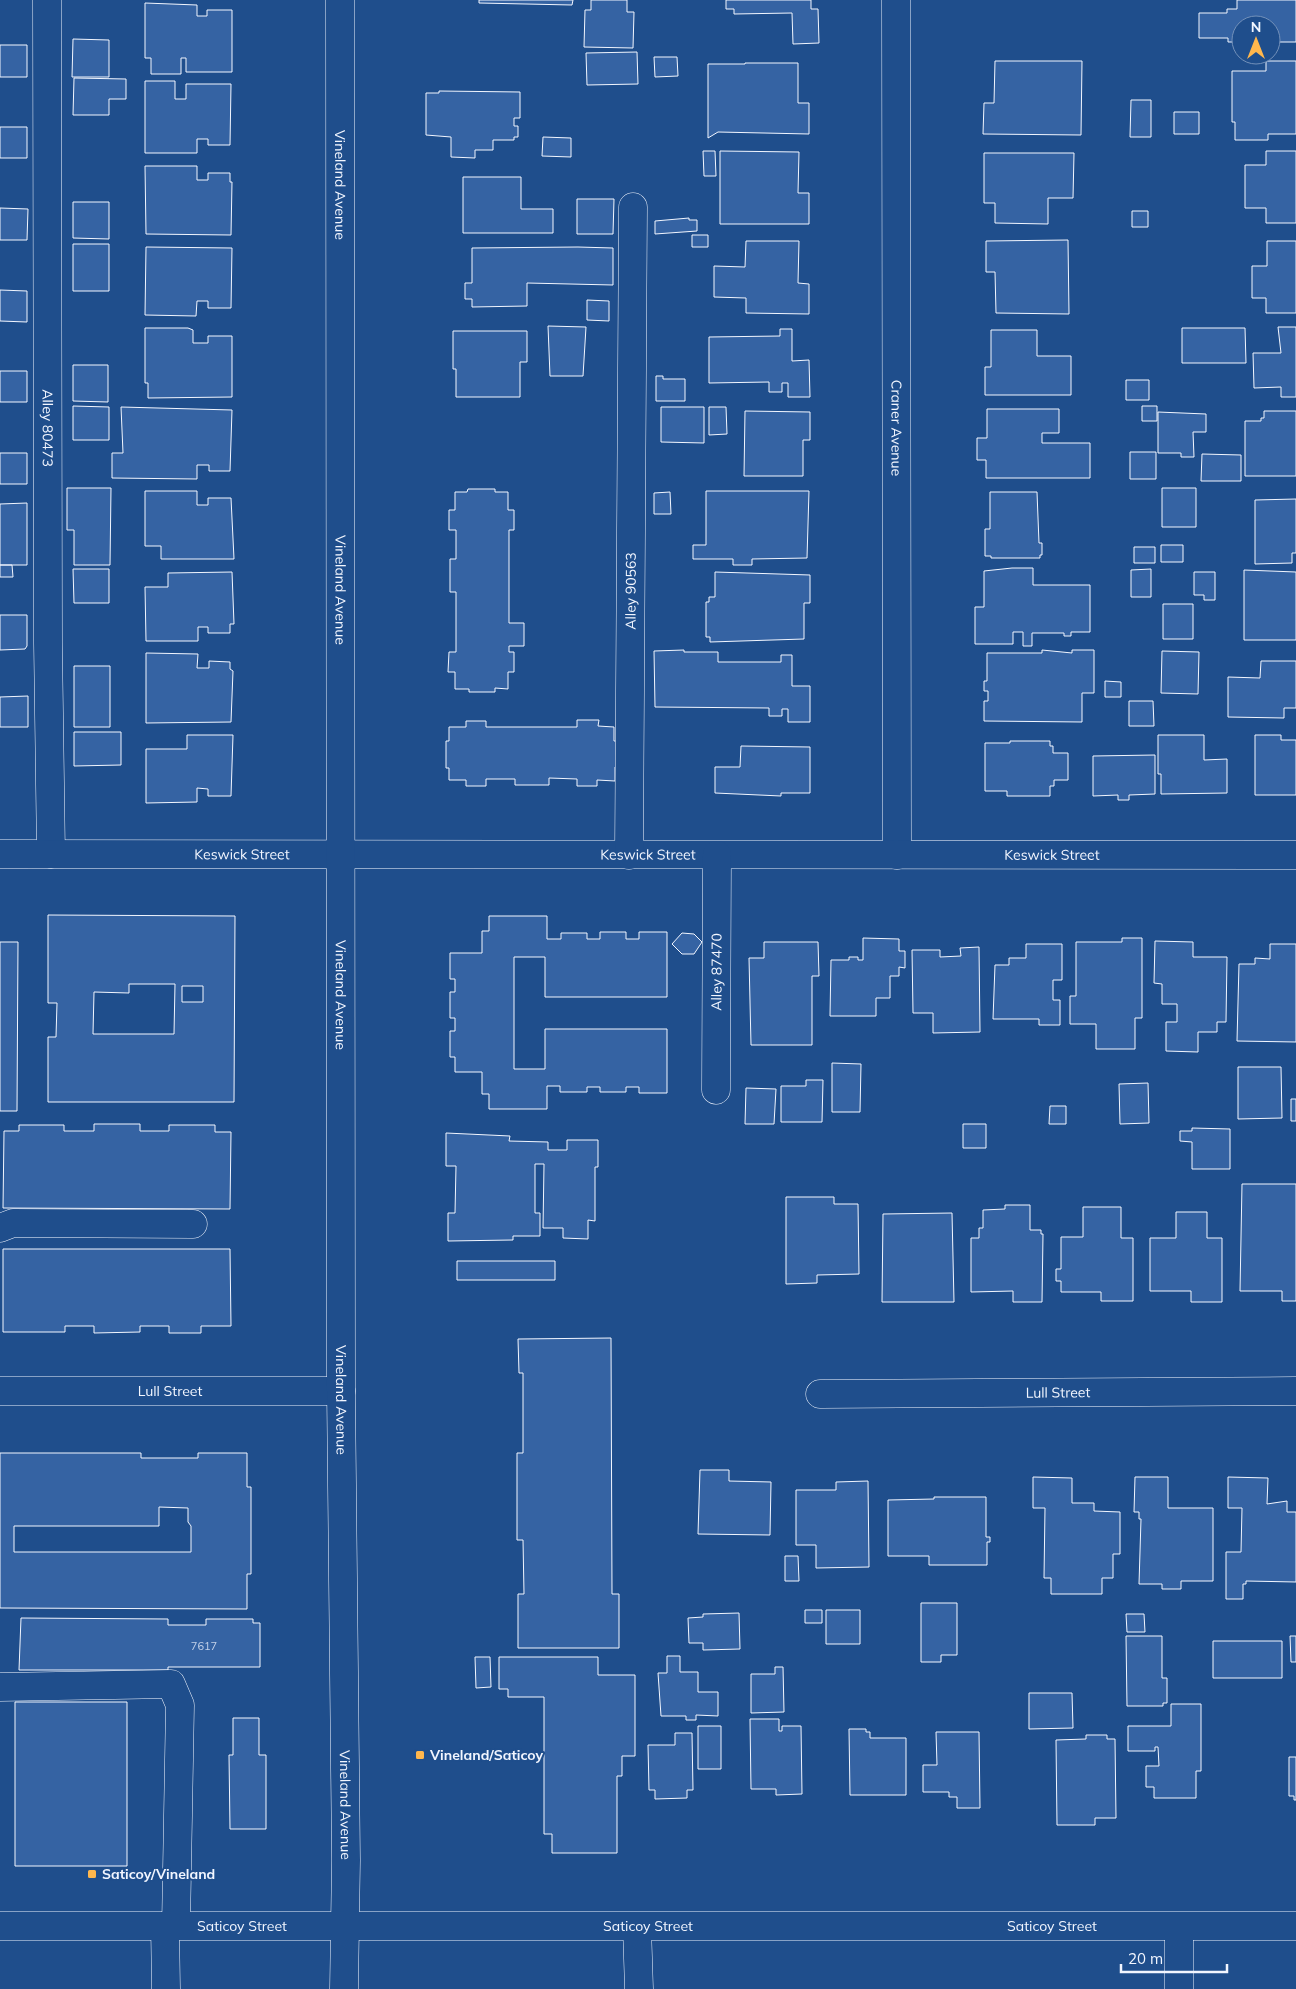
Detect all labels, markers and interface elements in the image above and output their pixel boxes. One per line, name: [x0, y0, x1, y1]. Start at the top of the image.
north arrow: [1231, 15, 1281, 65]
text: N: [1251, 18, 1261, 36]
street label: Vineland Avenue: [331, 130, 349, 240]
street label: Craner Avenue: [887, 380, 906, 476]
street label: Alley 80473: [39, 389, 57, 467]
street label: Vineland Avenue: [331, 535, 349, 645]
street label: Alley 90563: [621, 552, 640, 630]
street label: Keswick Street: [194, 845, 290, 863]
street label: Keswick Street: [600, 845, 696, 864]
street label: Keswick Street: [1004, 846, 1100, 864]
street label: Alley 87470: [707, 933, 726, 1011]
street label: Vineland Avenue: [332, 940, 350, 1050]
street label: Vineland Avenue: [332, 1345, 351, 1455]
street label: Lull Street: [138, 1382, 202, 1400]
street label: Lull Street: [1026, 1383, 1090, 1402]
house number: 7617: [191, 1639, 217, 1653]
place label: Vineland/Saticoy: [429, 1746, 543, 1764]
marker: Vineland/Saticoy: [414, 1749, 426, 1761]
street label: Vineland Avenue: [336, 1750, 355, 1860]
place label: Saticoy/Vineland: [102, 1865, 215, 1883]
marker: Saticoy/Vineland: [86, 1868, 98, 1880]
street label: Saticoy Street: [197, 1917, 287, 1935]
street label: Saticoy Street: [603, 1917, 693, 1935]
street label: Saticoy Street: [1007, 1917, 1097, 1935]
scale bar: [1121, 1942, 1227, 1974]
text: 20 m: [1128, 1949, 1163, 1968]

